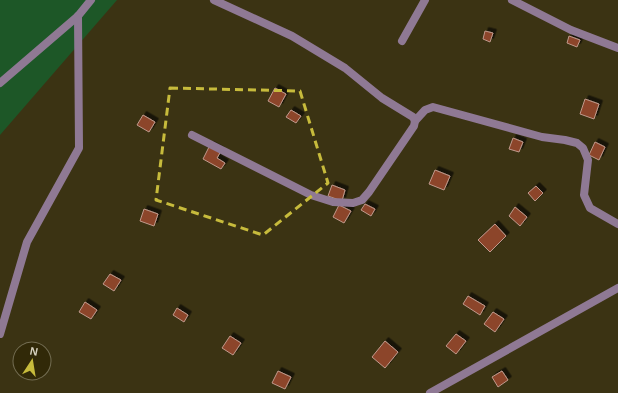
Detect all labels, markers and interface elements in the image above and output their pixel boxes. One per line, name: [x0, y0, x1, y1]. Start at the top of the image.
north arrow: [12, 341, 52, 381]
text: N: [29, 345, 39, 358]

